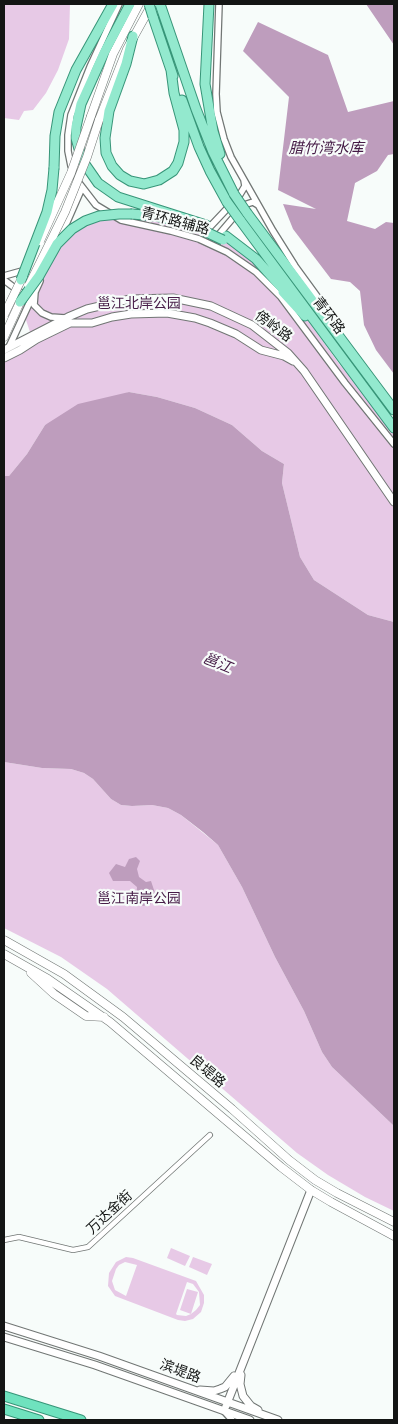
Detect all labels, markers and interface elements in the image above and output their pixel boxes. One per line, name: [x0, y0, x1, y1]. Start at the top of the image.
water label: 腊竹湾水库: [289, 140, 363, 158]
street label: 青环路辅路: [139, 205, 211, 239]
street label: 青环路: [309, 294, 347, 338]
park label: 邕江北岸公园: [97, 296, 181, 312]
street label: 傍岭路: [251, 308, 295, 346]
water label: 邕江: [200, 650, 234, 678]
park label: 邕江南岸公园: [97, 891, 181, 907]
street label: 良堤路: [186, 1052, 228, 1092]
street label: 万达金街: [84, 1188, 136, 1238]
street label: 滨堤路: [157, 1357, 203, 1387]

